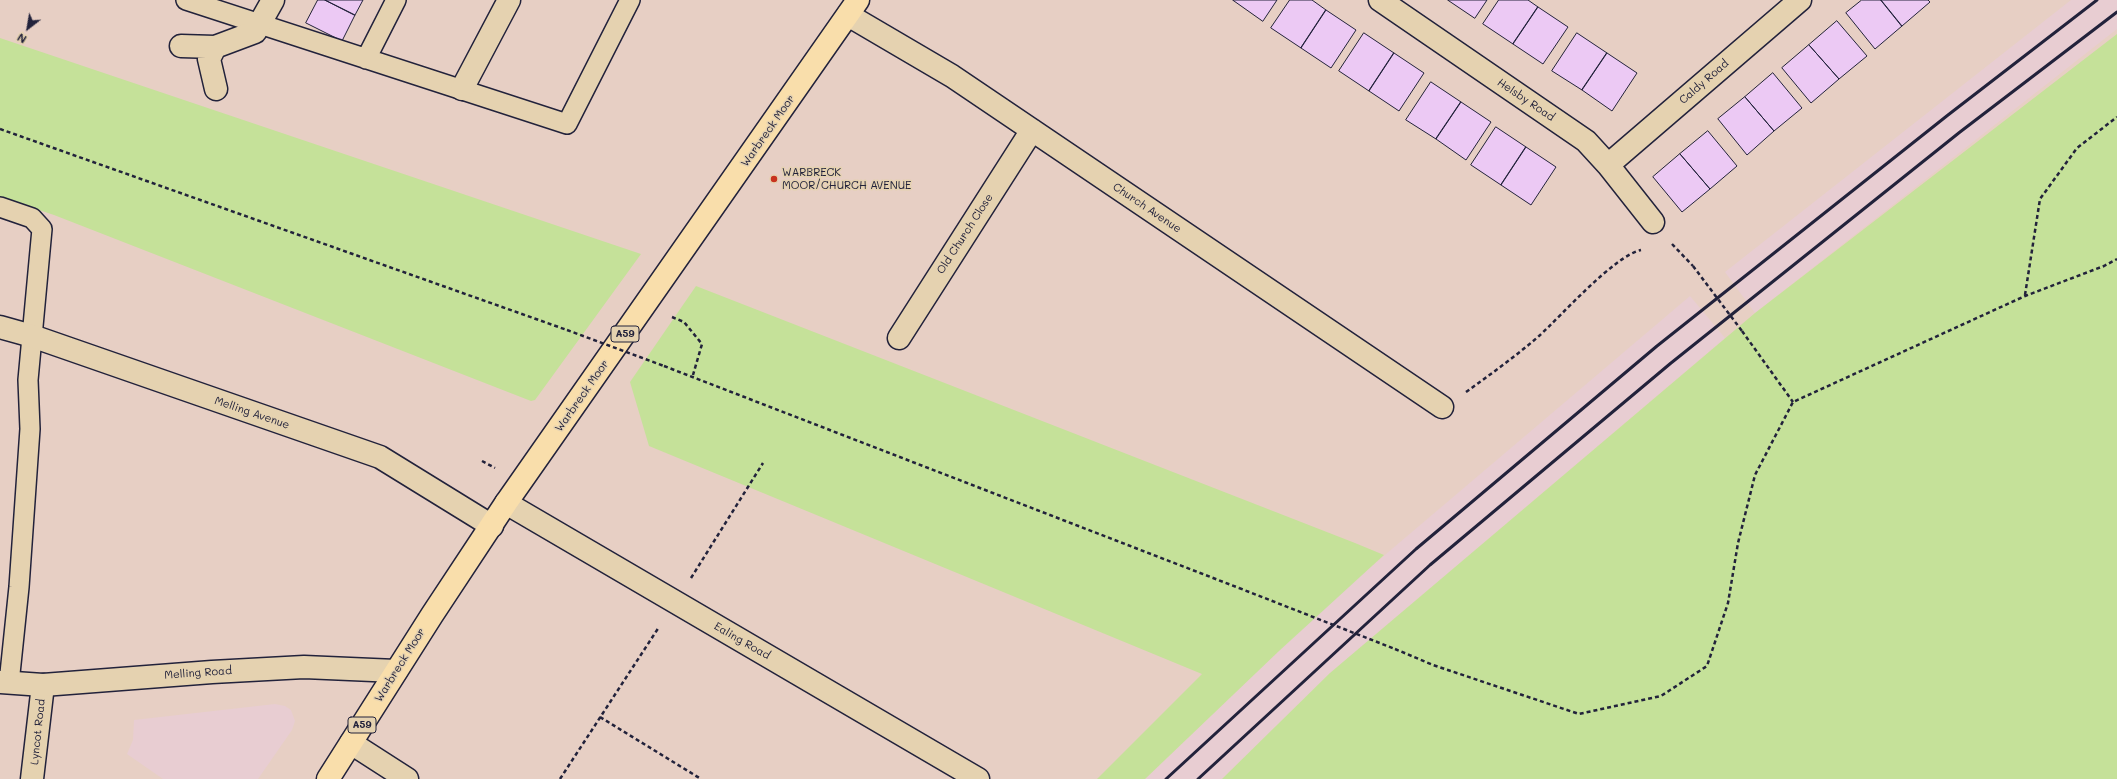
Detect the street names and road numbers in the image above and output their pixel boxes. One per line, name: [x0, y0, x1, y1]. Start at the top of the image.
street label: Caldy Road: [1677, 57, 1731, 107]
street label: Helsby Road: [1495, 76, 1557, 124]
street label: Warbreck Moor: [738, 93, 798, 169]
street label: Church Avenue: [1110, 180, 1184, 236]
street label: Old Church Close: [934, 191, 996, 277]
road number: A59: [611, 326, 639, 342]
street label: Warbreck Moor: [552, 358, 612, 434]
street label: Melling Avenue: [213, 394, 291, 432]
street label: Ealing Road: [712, 620, 772, 662]
street label: Warbreck Moor: [372, 626, 428, 704]
street label: Melling Road: [164, 664, 232, 682]
street label: Lyncot Road: [28, 698, 48, 766]
road number: A59: [348, 717, 376, 733]

